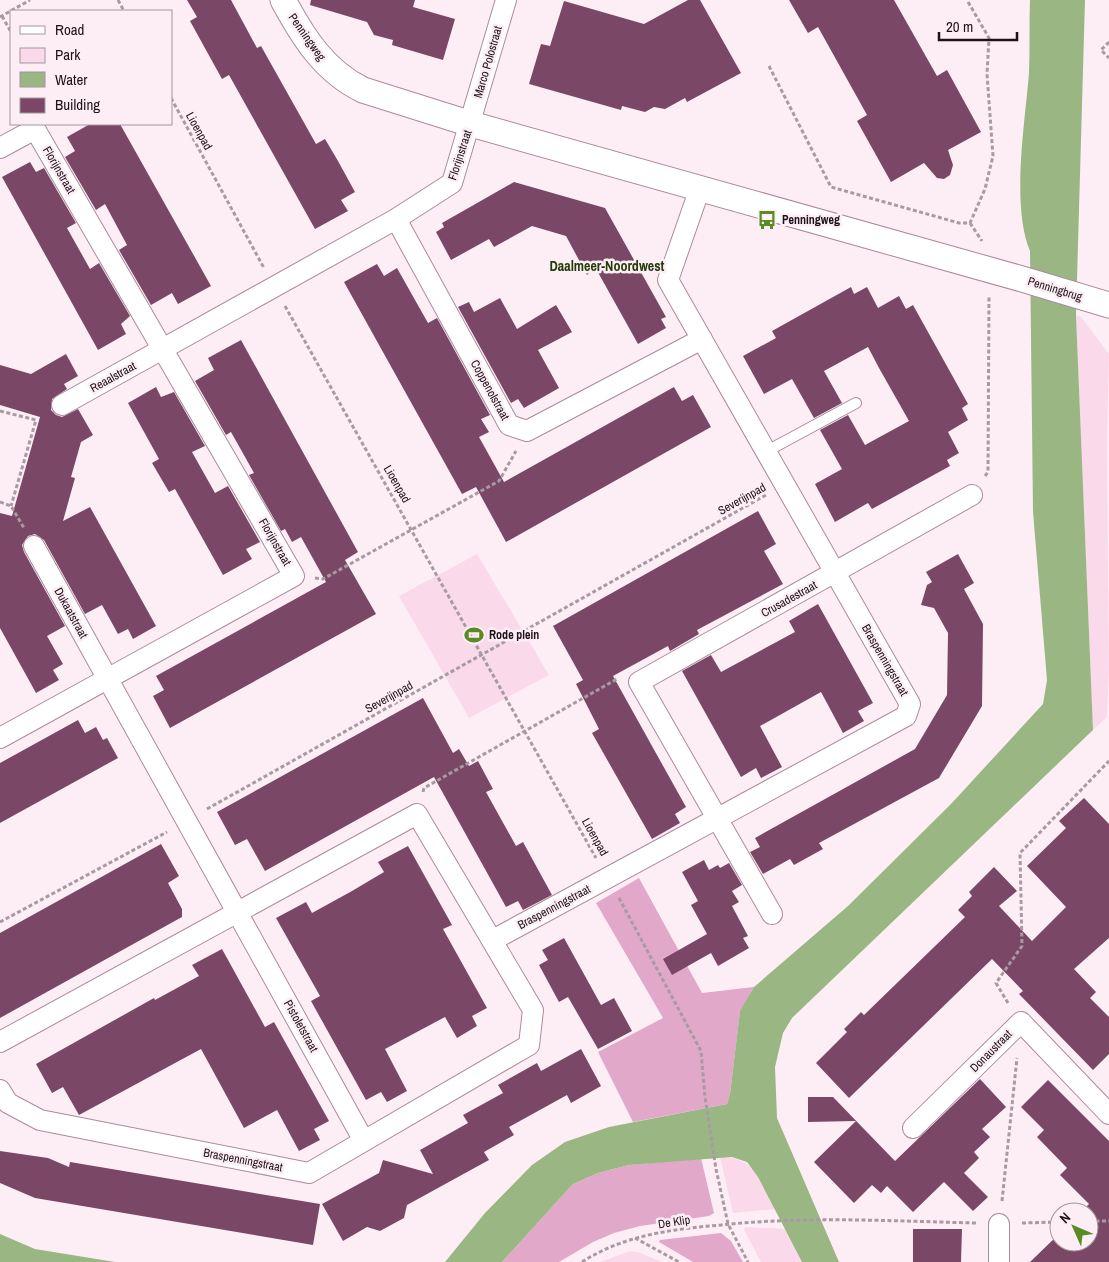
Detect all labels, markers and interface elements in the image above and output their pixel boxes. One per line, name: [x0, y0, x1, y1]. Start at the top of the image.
legend: [10, 10, 172, 125]
street label: Penningweg: [285, 10, 330, 64]
scale bar: [939, 10, 1016, 42]
text: 20 m: [946, 16, 973, 37]
text: Road: [55, 19, 84, 40]
street label: Marco Polostraat: [470, 24, 506, 100]
text: Park: [55, 44, 81, 65]
text: Water: [55, 69, 87, 90]
text: Building: [55, 94, 100, 115]
street label: Lioenpad: [182, 109, 216, 153]
street label: Florijnstraat: [444, 128, 476, 182]
street label: Florijnstraat: [39, 144, 79, 197]
bus stop icon: Penningweg: [756, 209, 778, 231]
place label: Penningweg: [782, 212, 840, 228]
district label: Daalmeer-Noordwest: [550, 257, 665, 275]
street label: Penningbrug: [1026, 273, 1085, 305]
street label: Coppenolstraat: [467, 357, 513, 423]
street label: Reaalstraat: [87, 358, 139, 396]
street label: Lioenpad: [380, 462, 414, 506]
street label: Severijnpad: [715, 479, 769, 519]
street label: Florijnstraat: [255, 516, 295, 569]
street label: Crusadestraat: [758, 577, 820, 621]
street label: Dukaatstraat: [50, 585, 92, 642]
street label: Braspenningstraat: [858, 621, 912, 699]
sports icon: Rode plein: [463, 624, 485, 646]
place label: Rode plein: [489, 627, 539, 643]
street label: Severijnpad: [362, 677, 416, 717]
street label: Lioenpad: [578, 815, 612, 859]
street label: Braspenningstraat: [515, 881, 593, 933]
street label: Pistoletstraat: [280, 997, 322, 1055]
street label: Donaustraat: [966, 1026, 1016, 1076]
street label: Braspenningstraat: [202, 1144, 284, 1176]
north arrow: [1049, 1202, 1099, 1252]
text: N: [1056, 1209, 1074, 1227]
street label: De Klip: [657, 1212, 691, 1232]

